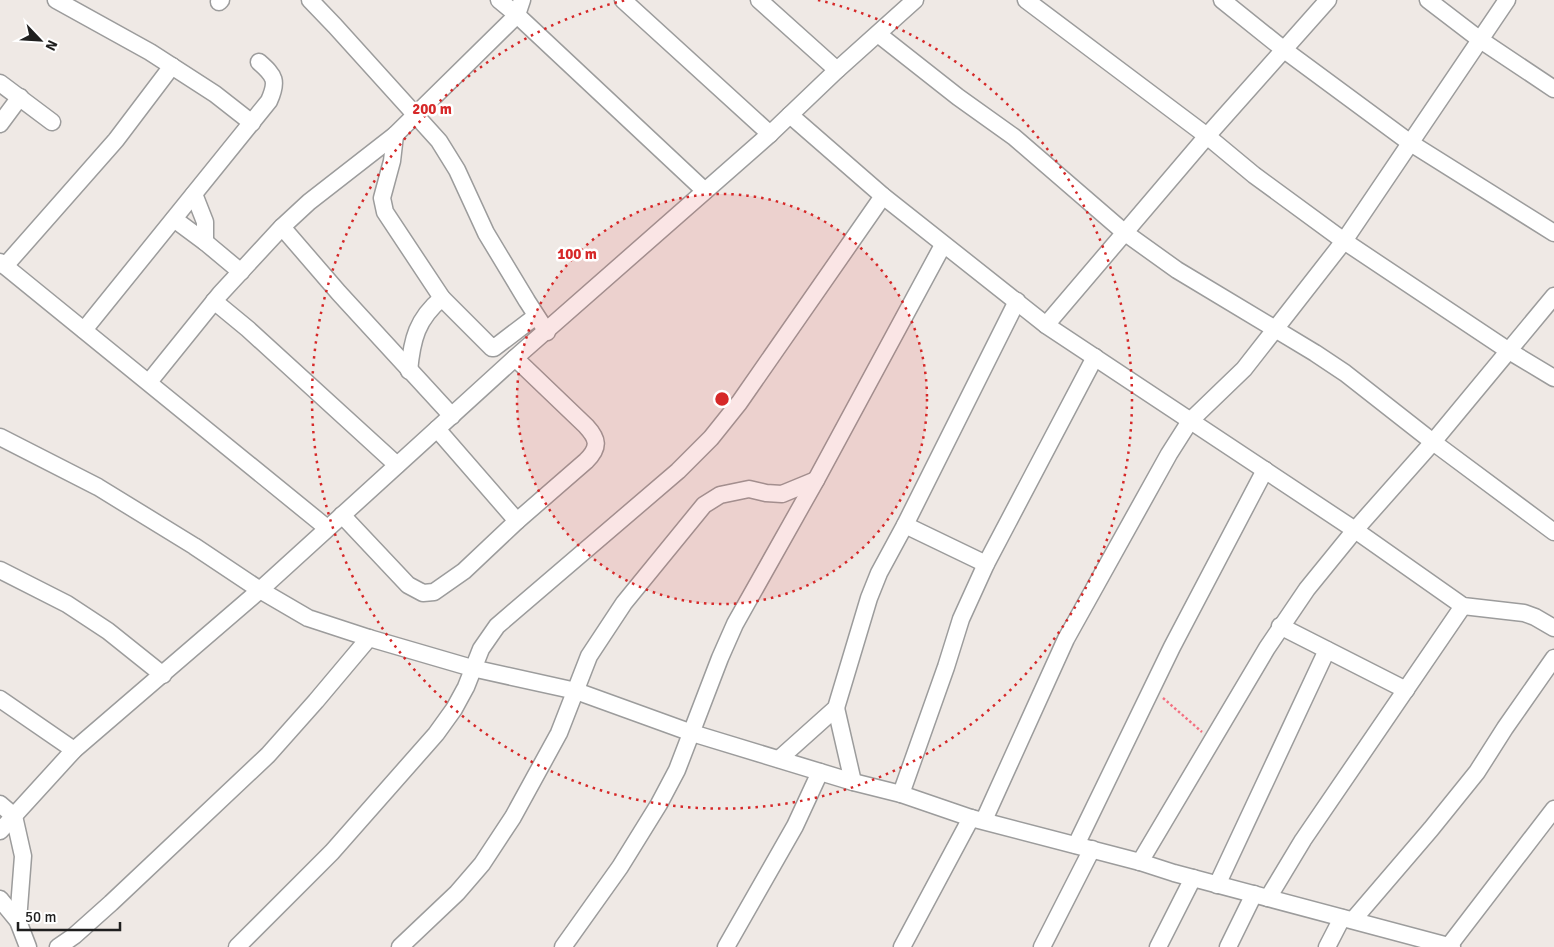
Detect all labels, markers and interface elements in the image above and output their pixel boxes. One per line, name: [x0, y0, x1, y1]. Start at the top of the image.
north arrow: [15, 15, 65, 65]
text: N: [42, 37, 61, 53]
text: 200 m: [412, 100, 452, 118]
text: 100 m: [557, 245, 597, 263]
centre of rings: [713, 390, 731, 408]
scale bar: [18, 900, 120, 932]
text: 50 m: [25, 908, 56, 926]

